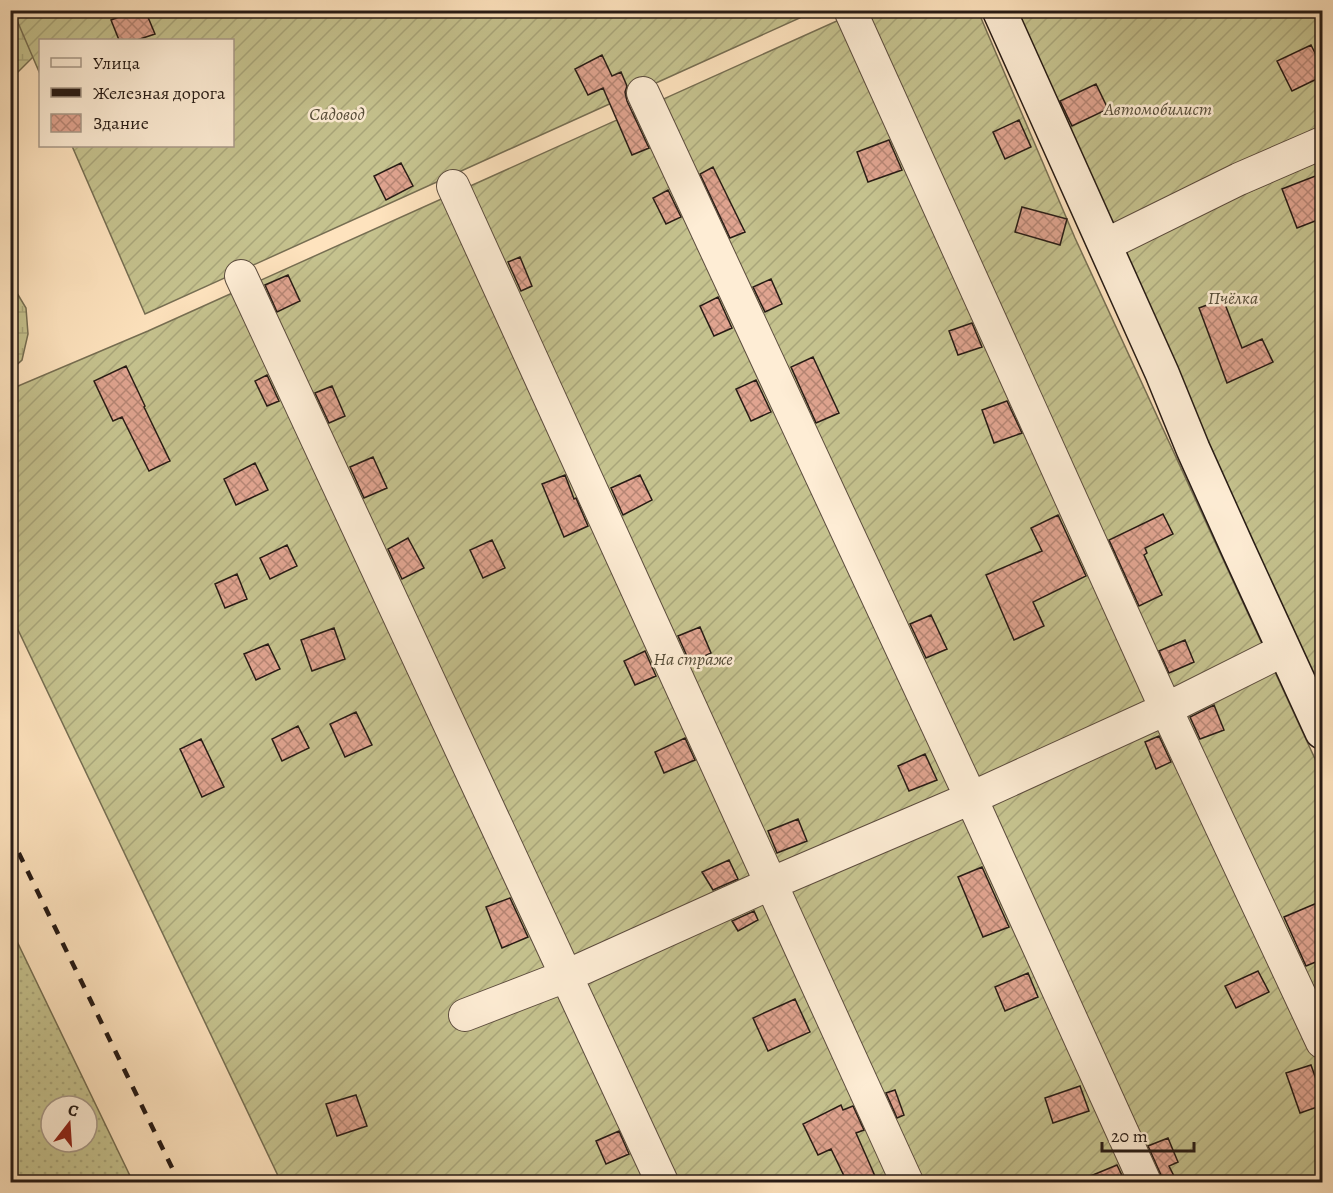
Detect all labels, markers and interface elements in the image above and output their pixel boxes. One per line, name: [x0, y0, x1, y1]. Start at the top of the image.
legend: [39, 39, 234, 147]
text: Улица: [93, 51, 141, 75]
text: Железная дорога: [93, 81, 226, 105]
park label: Автомобилист: [1103, 97, 1212, 121]
park label: Садовод: [309, 102, 365, 126]
text: Здание: [93, 111, 149, 135]
park label: Пчёлка: [1208, 286, 1258, 310]
park label: На страже: [653, 647, 733, 671]
north arrow: [39, 1094, 99, 1154]
text: С: [65, 1099, 81, 1123]
scale bar: [1102, 1115, 1194, 1153]
text: 20 m: [1111, 1124, 1148, 1148]

